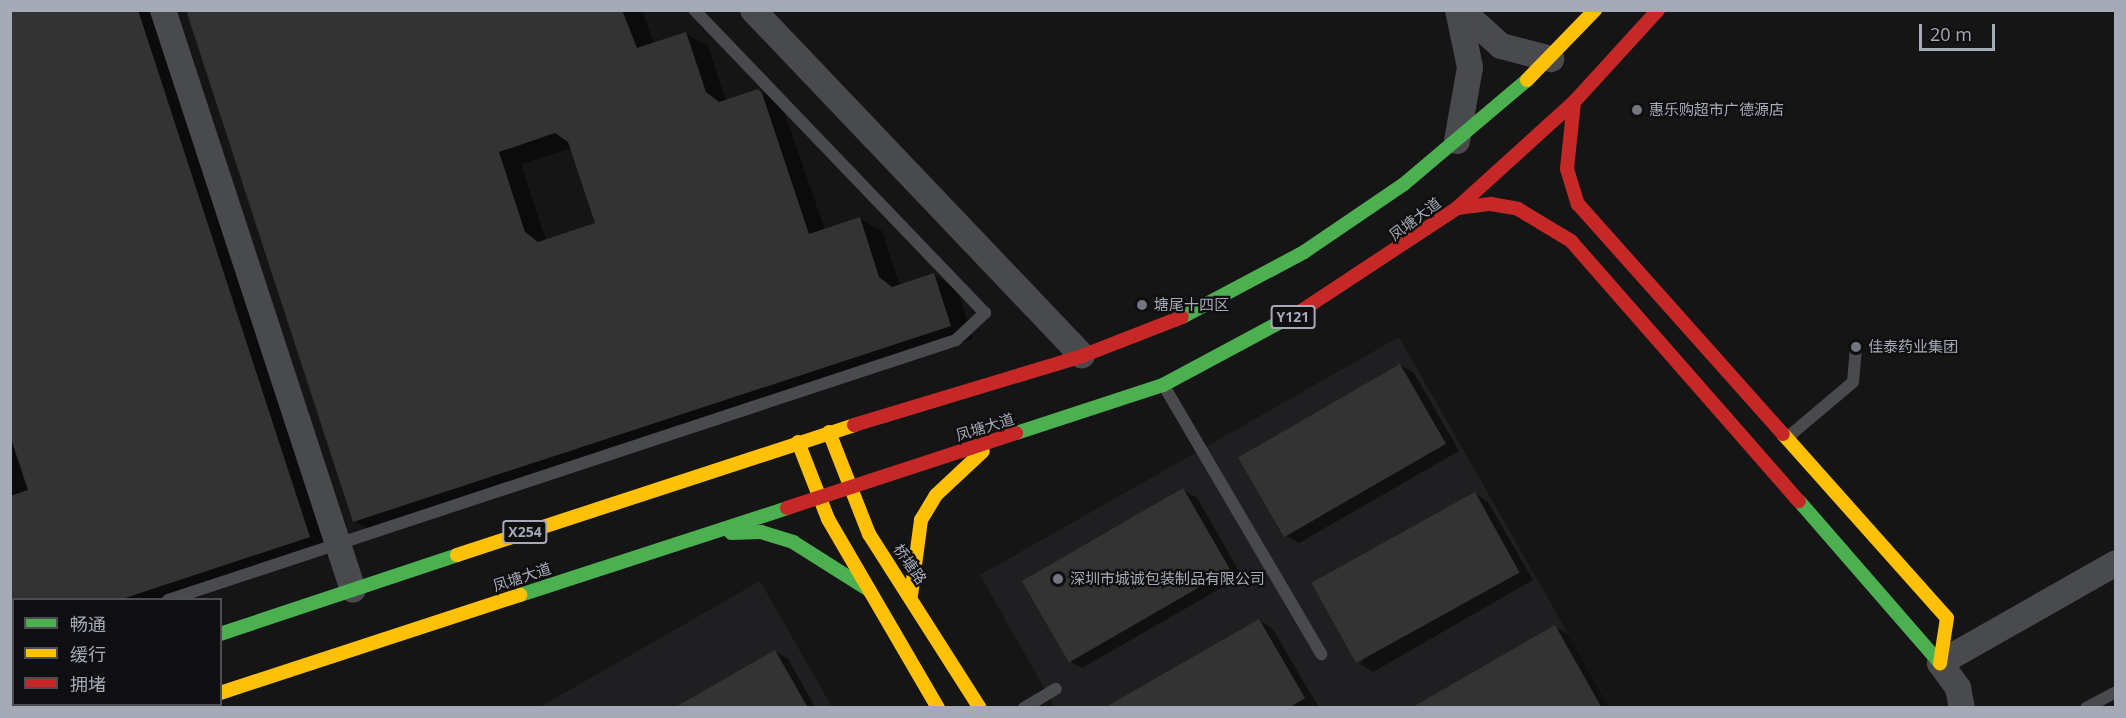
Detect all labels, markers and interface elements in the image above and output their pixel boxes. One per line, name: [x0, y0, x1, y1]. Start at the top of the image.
scale bar: [1922, 12, 1998, 50]
text: 20 m: [1930, 22, 1972, 46]
place label: 惠乐购超市广德源店: [1649, 101, 1784, 119]
marker: 惠乐购超市广德源店: [1630, 103, 1644, 117]
street label: 凤塘大道: [1386, 194, 1444, 244]
place label: 塘尾十四区: [1154, 296, 1229, 314]
marker: 塘尾十四区: [1135, 298, 1149, 312]
road number: Y121: [1270, 306, 1316, 328]
place label: 佳泰药业集团: [1868, 338, 1958, 356]
marker: 佳泰药业集团: [1849, 340, 1863, 354]
street label: 凤塘大道: [954, 410, 1016, 444]
road number: X254: [501, 521, 549, 543]
street label: 桥塘路: [890, 540, 930, 588]
street label: 凤塘大道: [491, 559, 553, 595]
place label: 深圳市城诚包装制品有限公司: [1070, 570, 1265, 588]
marker: 深圳市城诚包装制品有限公司: [1051, 572, 1065, 586]
legend: [12, 598, 222, 706]
text: 畅通: [70, 612, 106, 636]
text: 缓行: [70, 642, 106, 666]
text: 拥堵: [70, 672, 106, 696]

